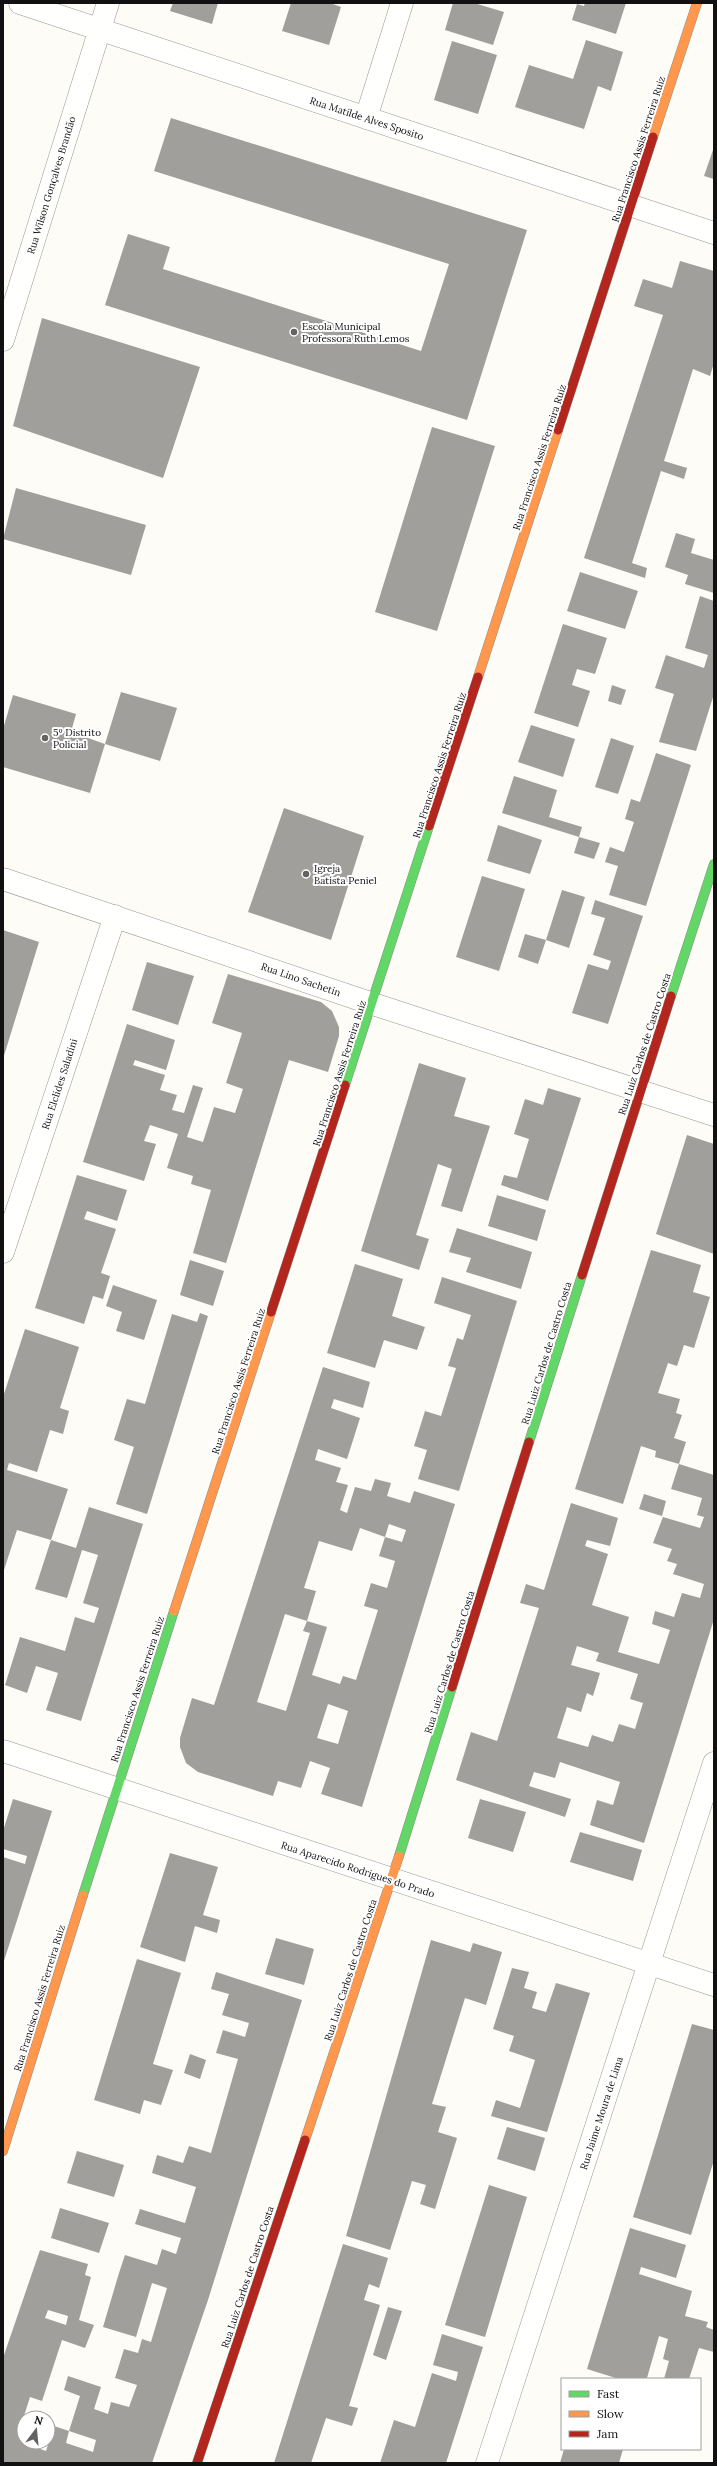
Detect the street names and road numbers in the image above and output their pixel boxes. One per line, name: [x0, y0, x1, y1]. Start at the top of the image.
street label: Rua Francisco Assis Ferreira Ruiz: [609, 74, 668, 224]
street label: Rua Matilde Alves Sposito: [308, 94, 426, 143]
street label: Rua Wilson Gonçalves Brandão: [24, 114, 79, 256]
street label: Rua Francisco Assis Ferreira Ruiz: [510, 382, 569, 532]
street label: Rua Francisco Assis Ferreira Ruiz: [410, 690, 469, 840]
street label: Rua Lino Sachetin: [259, 960, 342, 999]
street label: Rua Luiz Carlos de Castro Costa: [615, 972, 674, 1117]
street label: Rua Francisco Assis Ferreira Ruiz: [310, 998, 369, 1148]
street label: Rua Elclides Saladini: [39, 1037, 80, 1131]
street label: Rua Luiz Carlos de Castro Costa: [519, 1280, 574, 1426]
street label: Rua Francisco Assis Ferreira Ruiz: [209, 1306, 268, 1456]
street label: Rua Luiz Carlos de Castro Costa: [422, 1589, 477, 1735]
street label: Rua Francisco Assis Ferreira Ruiz: [108, 1614, 167, 1764]
street label: Rua Aparecido Rodrigues do Prado: [279, 1838, 436, 1901]
street label: Rua Luiz Carlos de Castro Costa: [321, 1898, 380, 2043]
street label: Rua Francisco Assis Ferreira Ruiz: [11, 1923, 68, 2073]
street label: Rua Jaime Moura de Lima: [577, 2055, 626, 2171]
street label: Rua Luiz Carlos de Castro Costa: [218, 2205, 277, 2350]

